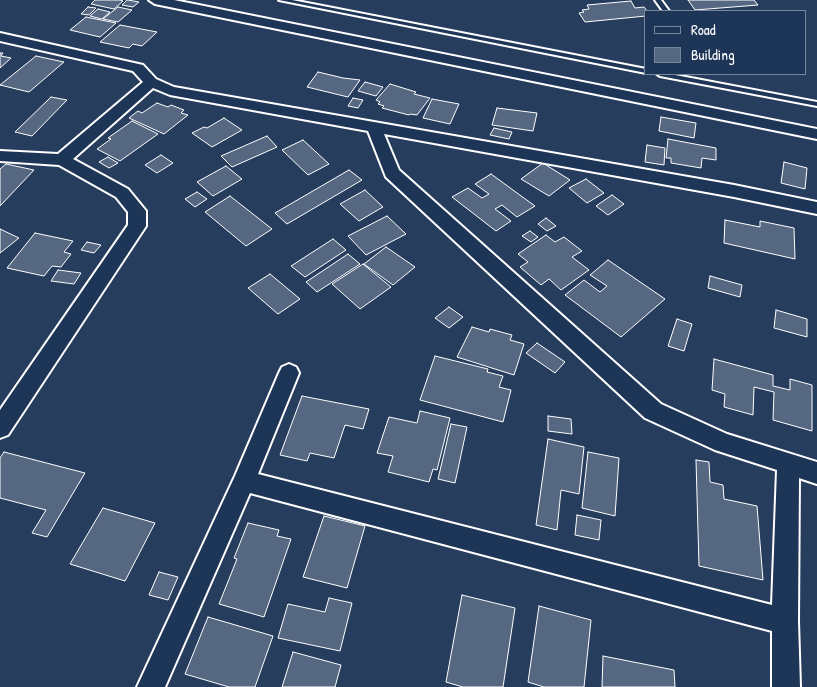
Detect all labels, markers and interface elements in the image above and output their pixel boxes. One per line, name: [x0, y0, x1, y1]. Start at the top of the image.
legend: [644, 10, 807, 75]
text: Road: [691, 19, 716, 40]
text: Building: [691, 44, 735, 65]

